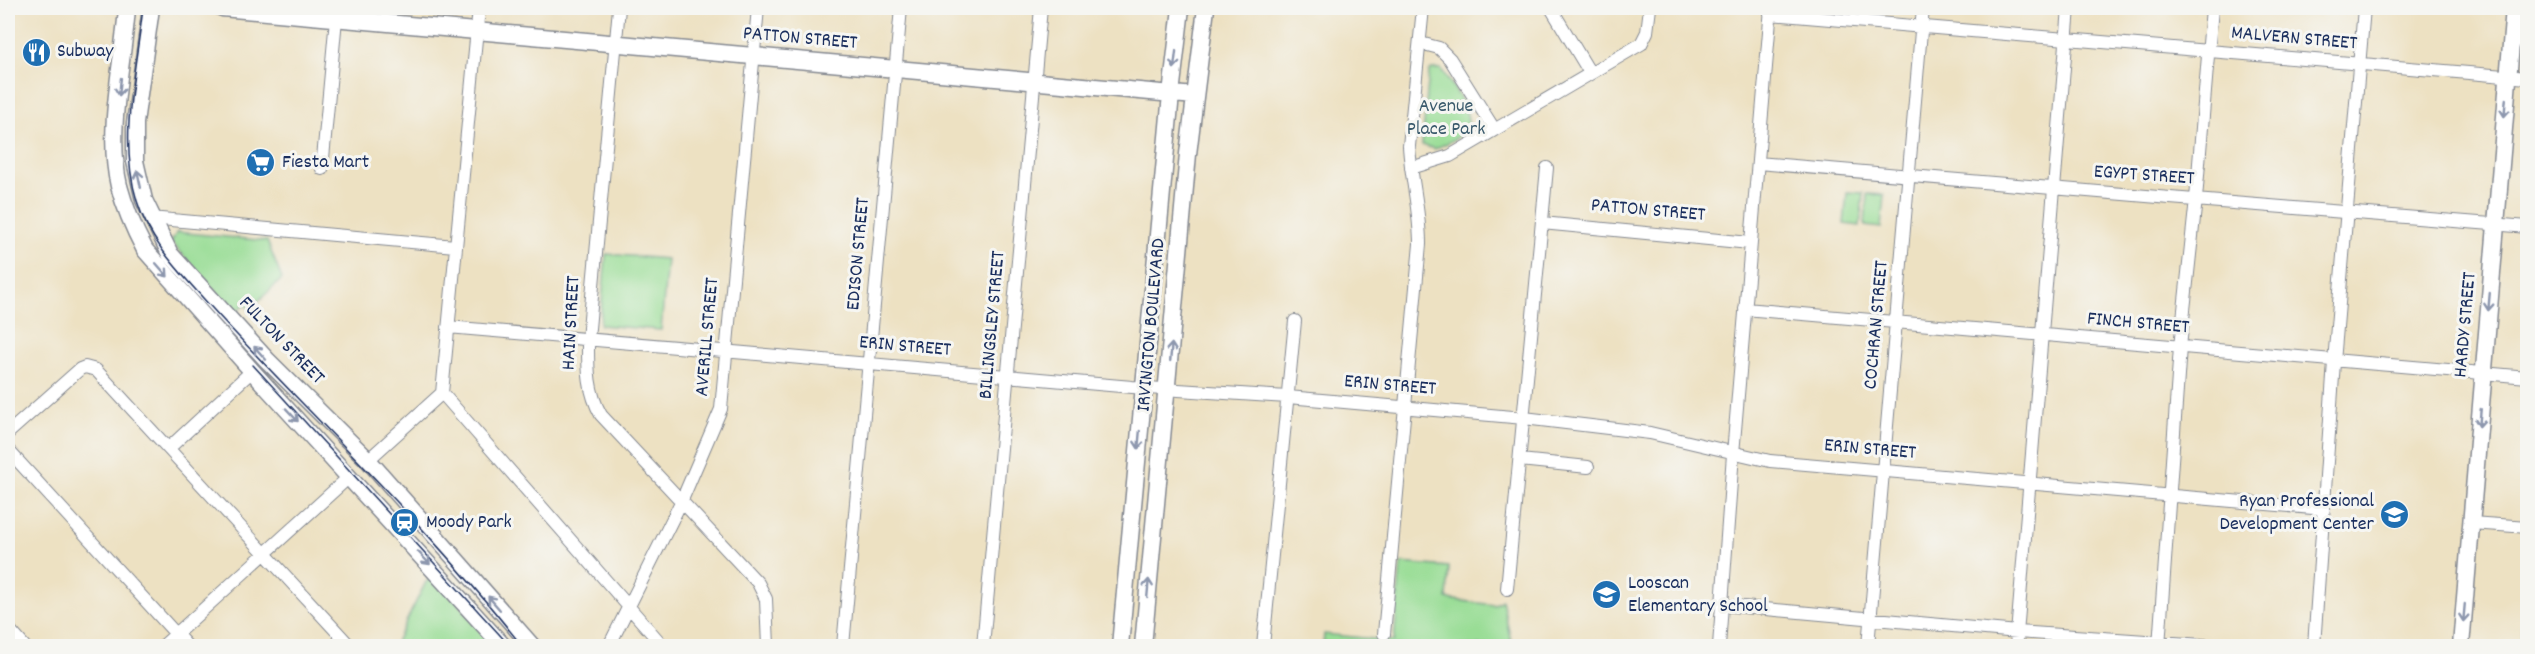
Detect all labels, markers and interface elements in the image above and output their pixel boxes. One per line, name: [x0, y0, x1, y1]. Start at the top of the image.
street label: PATTON STREET: [742, 20, 858, 58]
street label: MALVERN STREET: [2230, 20, 2358, 58]
restaurant icon: Subway: [20, 36, 52, 68]
place label: Subway: [57, 38, 114, 66]
one-way arrow: [1169, 50, 1180, 70]
one-way arrow: [114, 76, 125, 96]
park label: Avenue Place Park: [1407, 93, 1485, 144]
one-way arrow: [2500, 97, 2511, 117]
supermarket icon: Fiesta Mart: [245, 147, 277, 179]
place label: Fiesta Mart: [282, 149, 369, 177]
street label: EGYPT STREET: [2093, 159, 2195, 193]
one-way arrow: [132, 169, 144, 188]
street label: PATTON STREET: [1590, 192, 1706, 230]
street label: EDISON STREET: [840, 196, 878, 312]
street label: IRVINGTON BOULEVARD: [1130, 237, 1174, 413]
street label: BILLINGSLEY STREET: [973, 250, 1013, 400]
street label: COCHRAN STREET: [1857, 259, 1897, 391]
one-way arrow: [155, 262, 169, 277]
street label: HARDY STREET: [2447, 271, 2485, 379]
street label: HAIN STREET: [556, 275, 588, 371]
street label: AVERILL STREET: [689, 276, 727, 398]
street label: FULTON STREET: [232, 290, 330, 392]
one-way arrow: [2483, 292, 2494, 311]
street label: FINCH STREET: [2086, 306, 2190, 342]
street label: ERIN STREET: [858, 329, 952, 365]
one-way arrow: [1166, 343, 1177, 363]
one-way arrow: [253, 346, 267, 361]
street label: ERIN STREET: [1343, 368, 1437, 404]
one-way arrow: [285, 407, 299, 422]
one-way arrow: [2474, 408, 2485, 428]
one-way arrow: [1133, 430, 1144, 450]
street label: ERIN STREET: [1823, 432, 1917, 468]
place label: Ryan Professional Development Center: [2220, 488, 2375, 539]
school or university icon: Ryan Professional Development Center: [2379, 498, 2411, 530]
station icon: Moody Park: [389, 507, 421, 539]
place label: Moody Park: [426, 509, 512, 537]
one-way arrow: [417, 551, 431, 566]
place label: Looscan Elementary School: [1628, 570, 1768, 621]
one-way arrow: [1143, 579, 1154, 599]
school or university icon: Looscan Elementary School: [1591, 579, 1623, 611]
one-way arrow: [487, 595, 501, 610]
one-way arrow: [2458, 602, 2469, 622]

